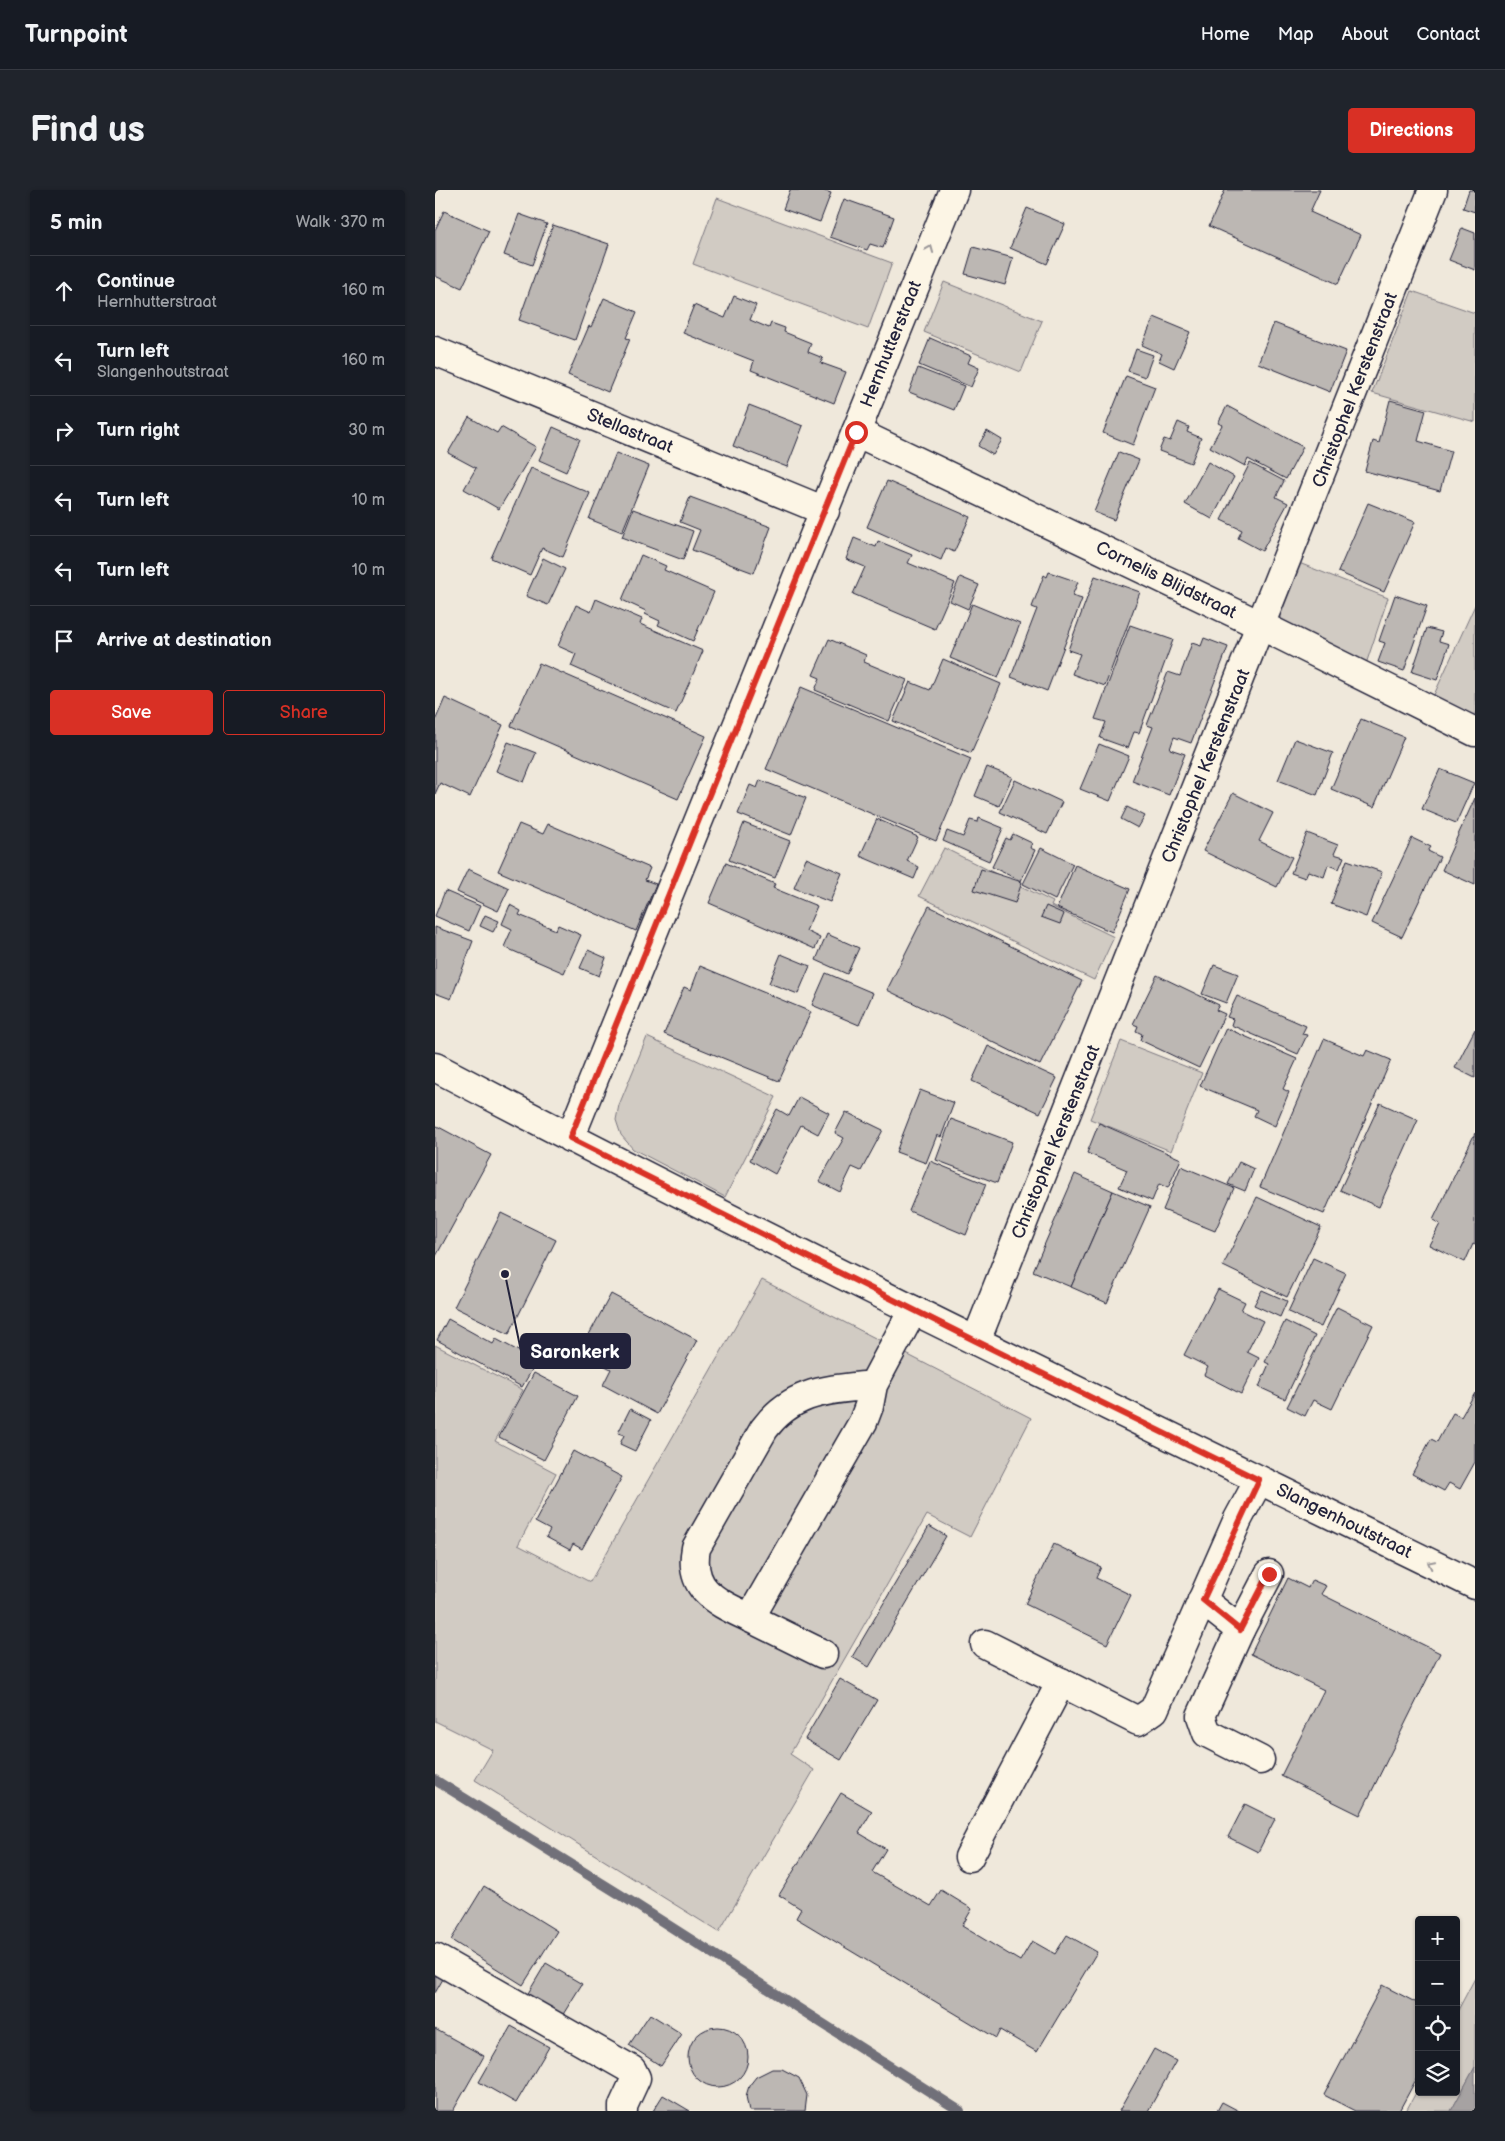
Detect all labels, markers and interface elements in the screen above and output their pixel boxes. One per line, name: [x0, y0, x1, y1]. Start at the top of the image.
text: Turnpoint: [25, 20, 128, 49]
text: Home: [1201, 24, 1250, 45]
text: Map: [1278, 24, 1314, 45]
text: About: [1342, 24, 1389, 45]
text: Contact: [1417, 24, 1480, 45]
button: Directions: [1348, 108, 1475, 153]
text: Find us: [30, 109, 145, 152]
text: 5 min: [50, 210, 103, 235]
text: Walk · 370 m: [296, 213, 385, 232]
one-way arrow: [923, 245, 934, 254]
text: Continue: [97, 270, 175, 293]
icon: ahead: [50, 277, 78, 305]
street label: Hernhutterstraat: [856, 277, 926, 410]
text: 160 m: [342, 281, 385, 300]
street label: Christophel Kerstenstraat: [1308, 289, 1402, 491]
text: Hernhutterstraat: [97, 293, 217, 312]
text: Turn left: [97, 340, 169, 363]
icon: left: [50, 347, 78, 375]
text: 160 m: [342, 351, 385, 370]
text: Slangenhoutstraat: [97, 363, 229, 382]
street label: Stellastraat: [584, 404, 677, 458]
icon: right: [50, 417, 78, 445]
text: Turn right: [97, 419, 180, 442]
text: 30 m: [348, 421, 385, 440]
route start: [845, 421, 868, 444]
icon: left: [50, 487, 78, 515]
text: Turn left: [97, 489, 169, 512]
text: 10 m: [352, 491, 385, 510]
street label: Cornelis Blijdstraat: [1092, 537, 1240, 623]
icon: left: [50, 557, 78, 585]
text: Turn left: [97, 559, 169, 582]
text: 10 m: [352, 561, 385, 580]
icon: arrive: [50, 627, 78, 655]
text: Arrive at destination: [97, 629, 272, 652]
street label: Christophel Kerstenstraat: [1157, 666, 1255, 866]
button: Save: [50, 690, 213, 735]
button: Share: [223, 690, 385, 735]
street label: Christophel Kerstenstraat: [1007, 1042, 1105, 1242]
callout: Saronkerk: [521, 1334, 630, 1368]
text: Saronkerk: [530, 1341, 620, 1364]
street label: Slangenhoutstraat: [1273, 1479, 1416, 1563]
one-way arrow: [1427, 1560, 1436, 1570]
route end: [1258, 1563, 1281, 1586]
map controls: [1415, 1916, 1460, 2096]
button: +: [1415, 1916, 1460, 1961]
button: −: [1415, 1961, 1460, 2006]
button: locate: [1415, 2006, 1460, 2051]
button: layers: [1415, 2051, 1460, 2096]

